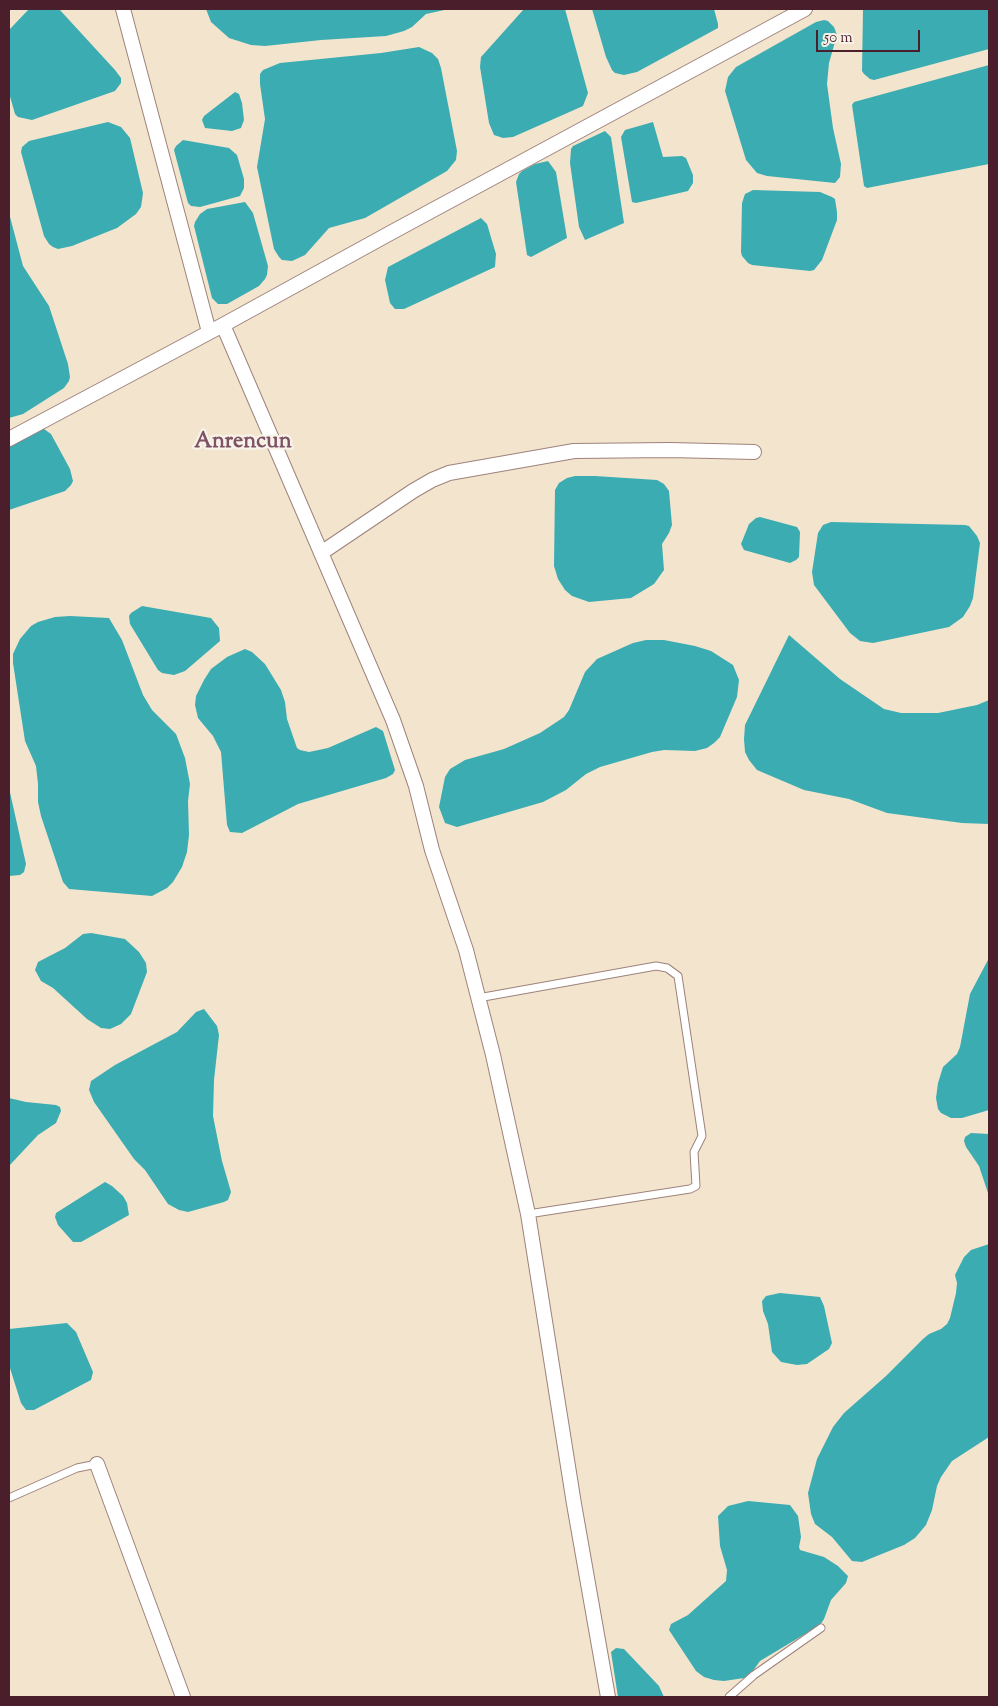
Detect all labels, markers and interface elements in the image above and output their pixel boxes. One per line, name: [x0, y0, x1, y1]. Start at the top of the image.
scale bar: [818, 20, 922, 52]
text: 50 m: [824, 28, 853, 49]
district label: Anrencun: [194, 430, 292, 456]

